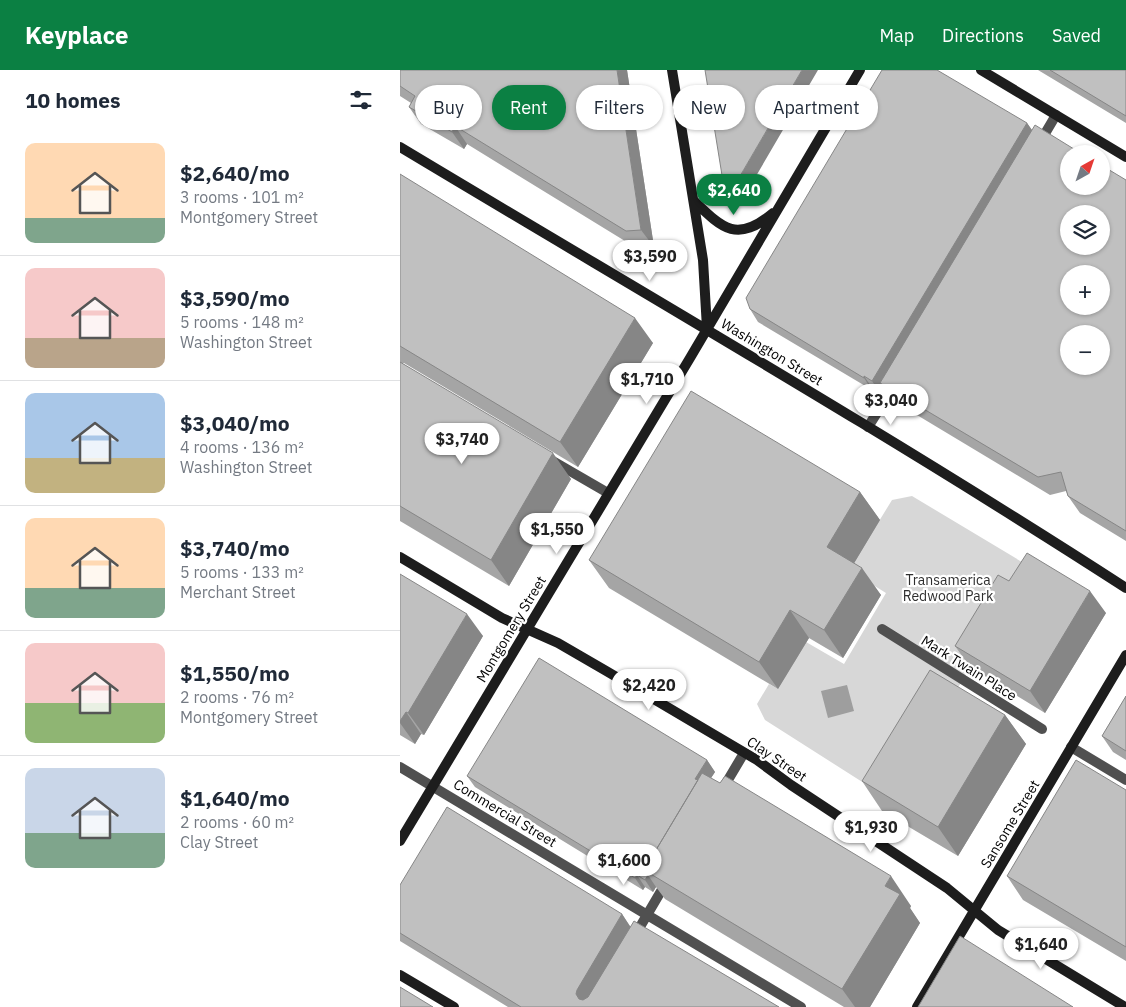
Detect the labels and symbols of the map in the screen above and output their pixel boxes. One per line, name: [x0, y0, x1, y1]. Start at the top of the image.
north arrow: [1060, 145, 1110, 195]
pin: $2,640: [693, 174, 775, 216]
pin: $3,590: [609, 240, 691, 282]
street label: Washington Street: [718, 314, 826, 390]
pin: $1,710: [606, 362, 688, 405]
pin: $3,040: [850, 384, 932, 426]
pin: $3,740: [421, 422, 503, 465]
pin: $1,550: [516, 512, 598, 555]
park label: Transamerica Redwood Park: [903, 571, 994, 605]
street label: Montgomery Street: [472, 572, 550, 685]
street label: Mark Twain Place: [918, 631, 1020, 705]
pin: $2,420: [608, 668, 690, 711]
street label: Clay Street: [744, 732, 811, 786]
street label: Commercial Street: [450, 775, 560, 851]
street label: Sansome Street: [977, 777, 1043, 871]
pin: $1,930: [830, 810, 912, 853]
pin: $1,600: [583, 844, 665, 886]
pin: $1,640: [1000, 928, 1082, 970]

